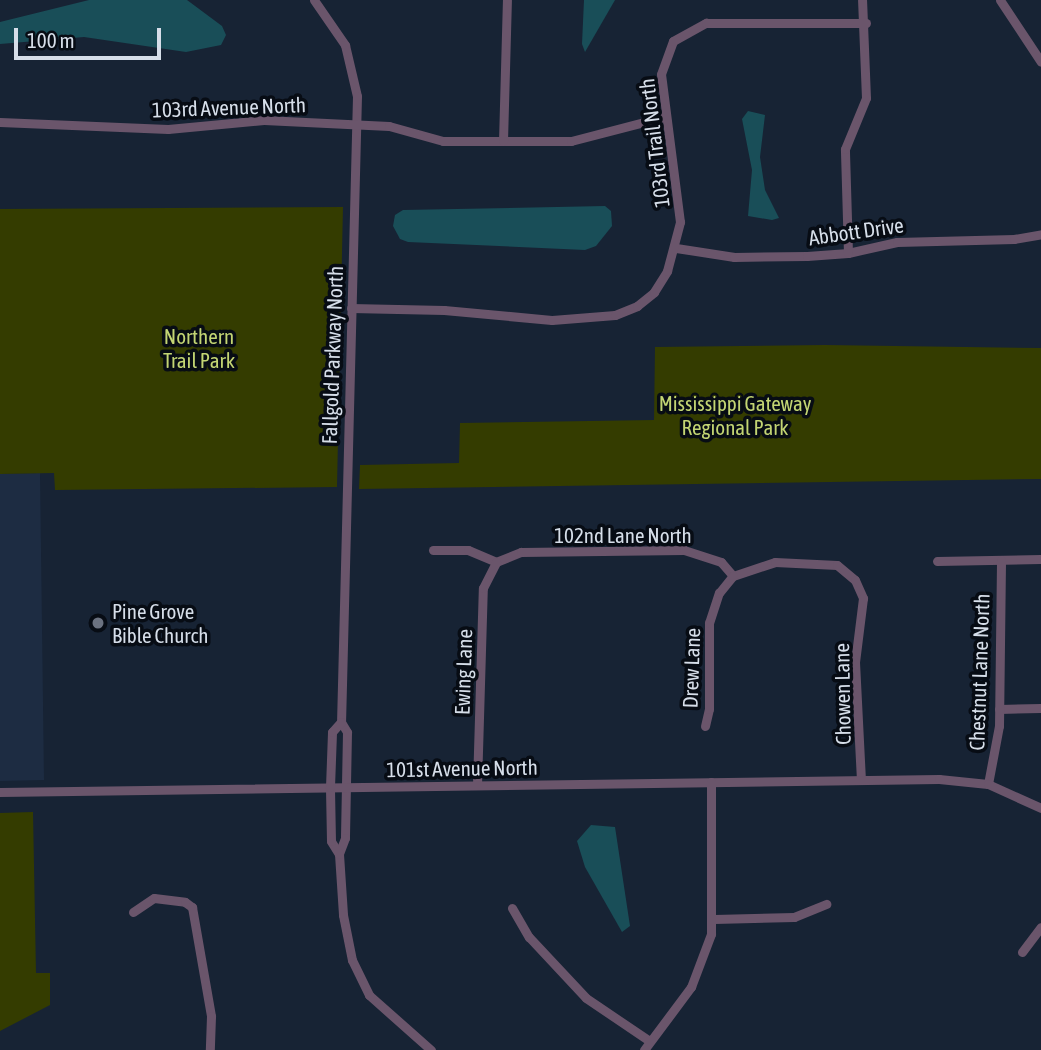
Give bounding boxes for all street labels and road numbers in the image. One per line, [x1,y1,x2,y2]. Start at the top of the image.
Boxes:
street label: 103rd Trail North [634,77,674,209]
street label: 103rd Avenue North [152,92,306,122]
street label: Abbott Drive [807,212,905,250]
street label: Fallgold Parkway North [316,265,348,445]
street label: 102nd Lane North [554,522,692,548]
street label: Chestnut Lane North [964,593,994,751]
street label: Drew Lane [677,627,705,709]
street label: Ewing Lane [449,629,477,715]
street label: Chowen Lane [829,643,855,745]
street label: 101st Avenue North [386,754,538,782]

